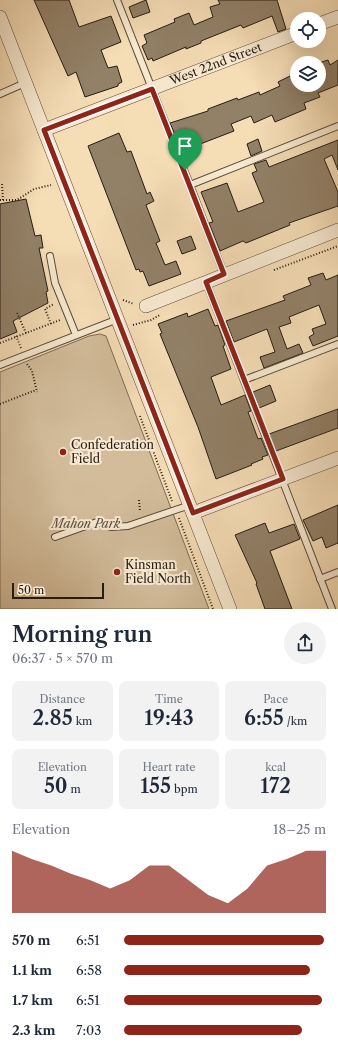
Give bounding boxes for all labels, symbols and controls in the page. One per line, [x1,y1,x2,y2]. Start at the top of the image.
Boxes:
map controls [290,12,326,92]
button: locate [290,12,326,48]
street label: West 22nd Street [167,39,264,88]
button: layers [290,56,326,92]
pin [168,129,202,170]
icon: arrive [174,135,196,157]
place label: Confederation Field [71,437,155,466]
marker: Confederation Field [58,447,68,457]
park label: Mahon Park [50,516,121,531]
place label: Kinsman Field North [125,557,191,586]
marker: Kinsman Field North [112,567,122,577]
scale bar [12,581,104,600]
text: 50 m [18,583,44,597]
text: Morning run [12,621,152,648]
button: share [284,622,326,664]
text: 06:37 · 5 × 570 m [12,650,113,666]
text: Distance [40,692,85,706]
text: Time [155,692,183,706]
text: Pace [263,692,288,706]
text: 2.85 [32,706,73,730]
text: 19:43 [144,706,194,730]
text: 6:55 [244,706,284,730]
text: km [73,714,92,728]
text: /km [284,714,307,728]
text: Elevation [38,760,87,774]
text: Heart rate [142,760,196,774]
text: kcal [265,760,286,774]
text: 50 [44,774,68,798]
text: 155 [140,774,171,798]
text: 172 [260,774,291,798]
text: m [68,782,81,796]
text: bpm [171,782,198,796]
text: Elevation [12,821,70,837]
text: 18–25 m [273,821,326,837]
text: 570 m [12,932,50,948]
text: 6:51 [76,932,100,948]
text: 1.1 km [12,962,52,978]
text: 6:58 [76,962,102,978]
text: 1.7 km [12,992,53,1008]
text: 6:51 [76,992,100,1008]
text: 2.3 km [12,1022,55,1038]
text: 7:03 [76,1022,101,1038]

